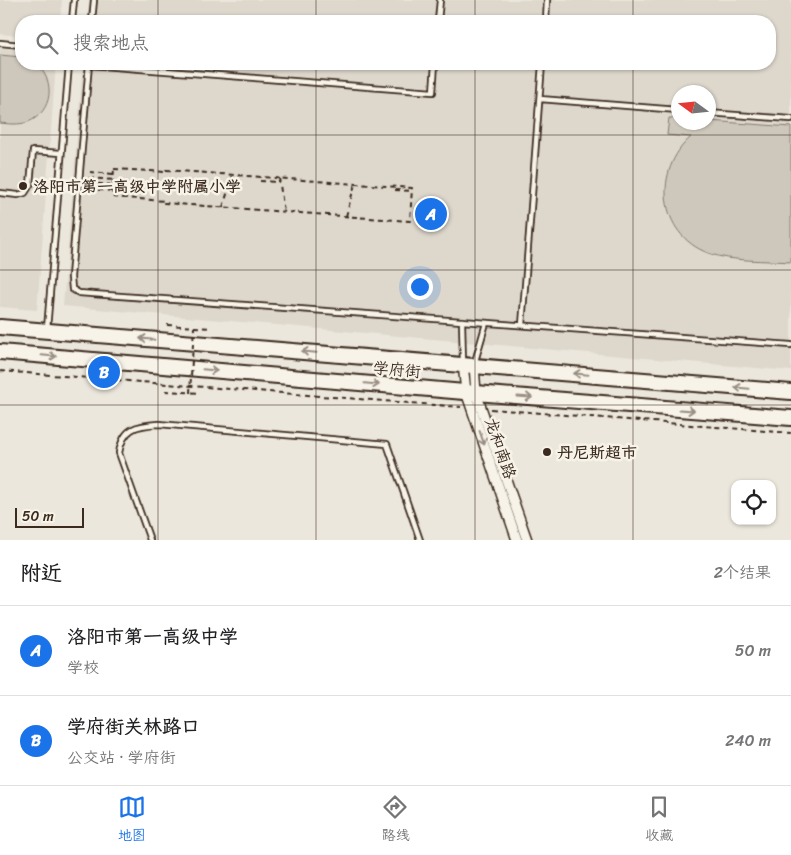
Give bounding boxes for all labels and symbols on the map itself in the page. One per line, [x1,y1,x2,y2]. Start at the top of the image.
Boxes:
north arrow [671,85,716,130]
place label: 洛阳市第一高级中学附属小学 [33,172,241,201]
marker: 洛阳市第一高级中学附属小学 [17,180,29,192]
pin: A [415,195,447,233]
your location [407,274,433,300]
one-way arrow [139,334,155,343]
one-way arrow [301,347,317,356]
one-way arrow [40,351,56,361]
pin: B [88,353,120,391]
street label: 学府街 [372,353,422,386]
one-way arrow [202,365,218,375]
one-way arrow [573,369,589,379]
one-way arrow [364,379,380,389]
one-way arrow [735,383,751,392]
one-way arrow [517,392,533,402]
one-way arrow [679,405,695,414]
street label: 龙和南路 [476,413,525,483]
one-way arrow [478,430,487,445]
place label: 丹尼斯超市 [557,438,637,467]
marker: 丹尼斯超市 [541,446,553,458]
scale bar [15,505,84,528]

